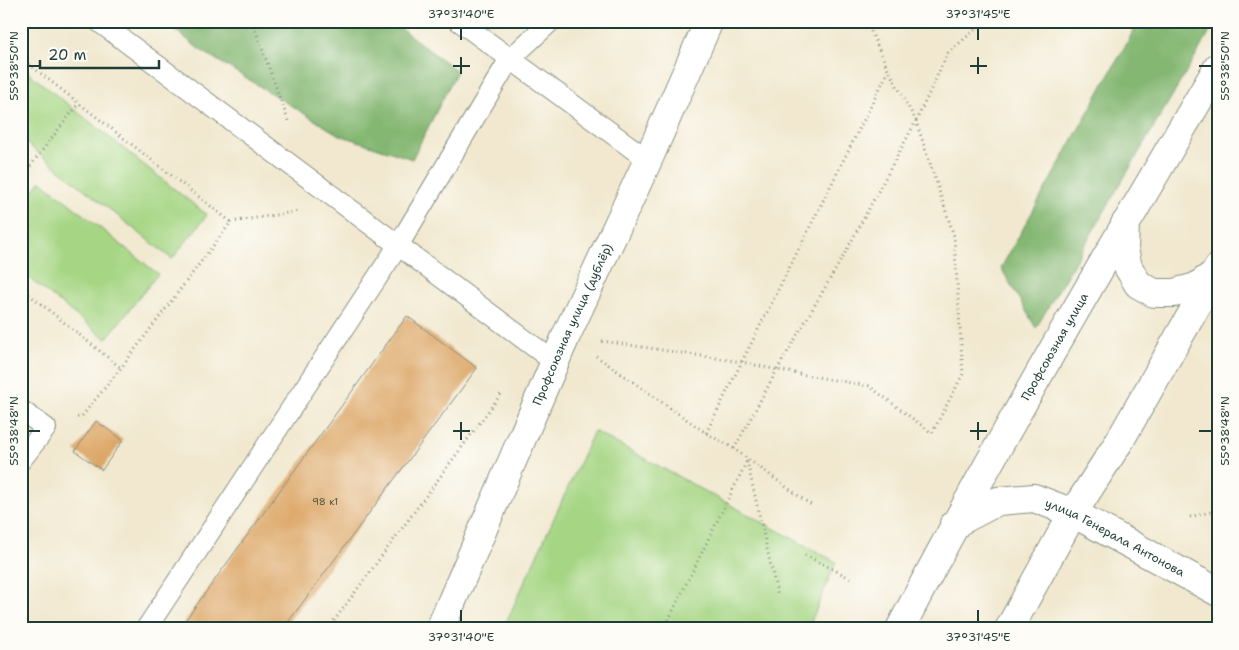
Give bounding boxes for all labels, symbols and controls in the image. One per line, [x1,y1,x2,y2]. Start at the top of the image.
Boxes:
text: 37°31'40"E [428,6,494,22]
text: 37°31'45"E [945,6,1011,22]
text: 55°38'50"N [6,31,22,101]
text: 55°38'50"N [1217,31,1233,101]
scale bar [40,38,159,70]
text: 20 m [48,45,87,65]
street label: Профсоюзная улица (дублёр) [529,241,616,408]
street label: Профсоюзная улица [1018,289,1092,404]
text: 55°38'48"N [6,396,22,466]
text: 55°38'48"N [1217,396,1233,466]
house number: 98 к1 [312,495,338,508]
street label: улица Генерала Антонова [1043,495,1188,581]
text: 37°31'40"E [428,629,494,645]
text: 37°31'45"E [945,629,1011,645]

